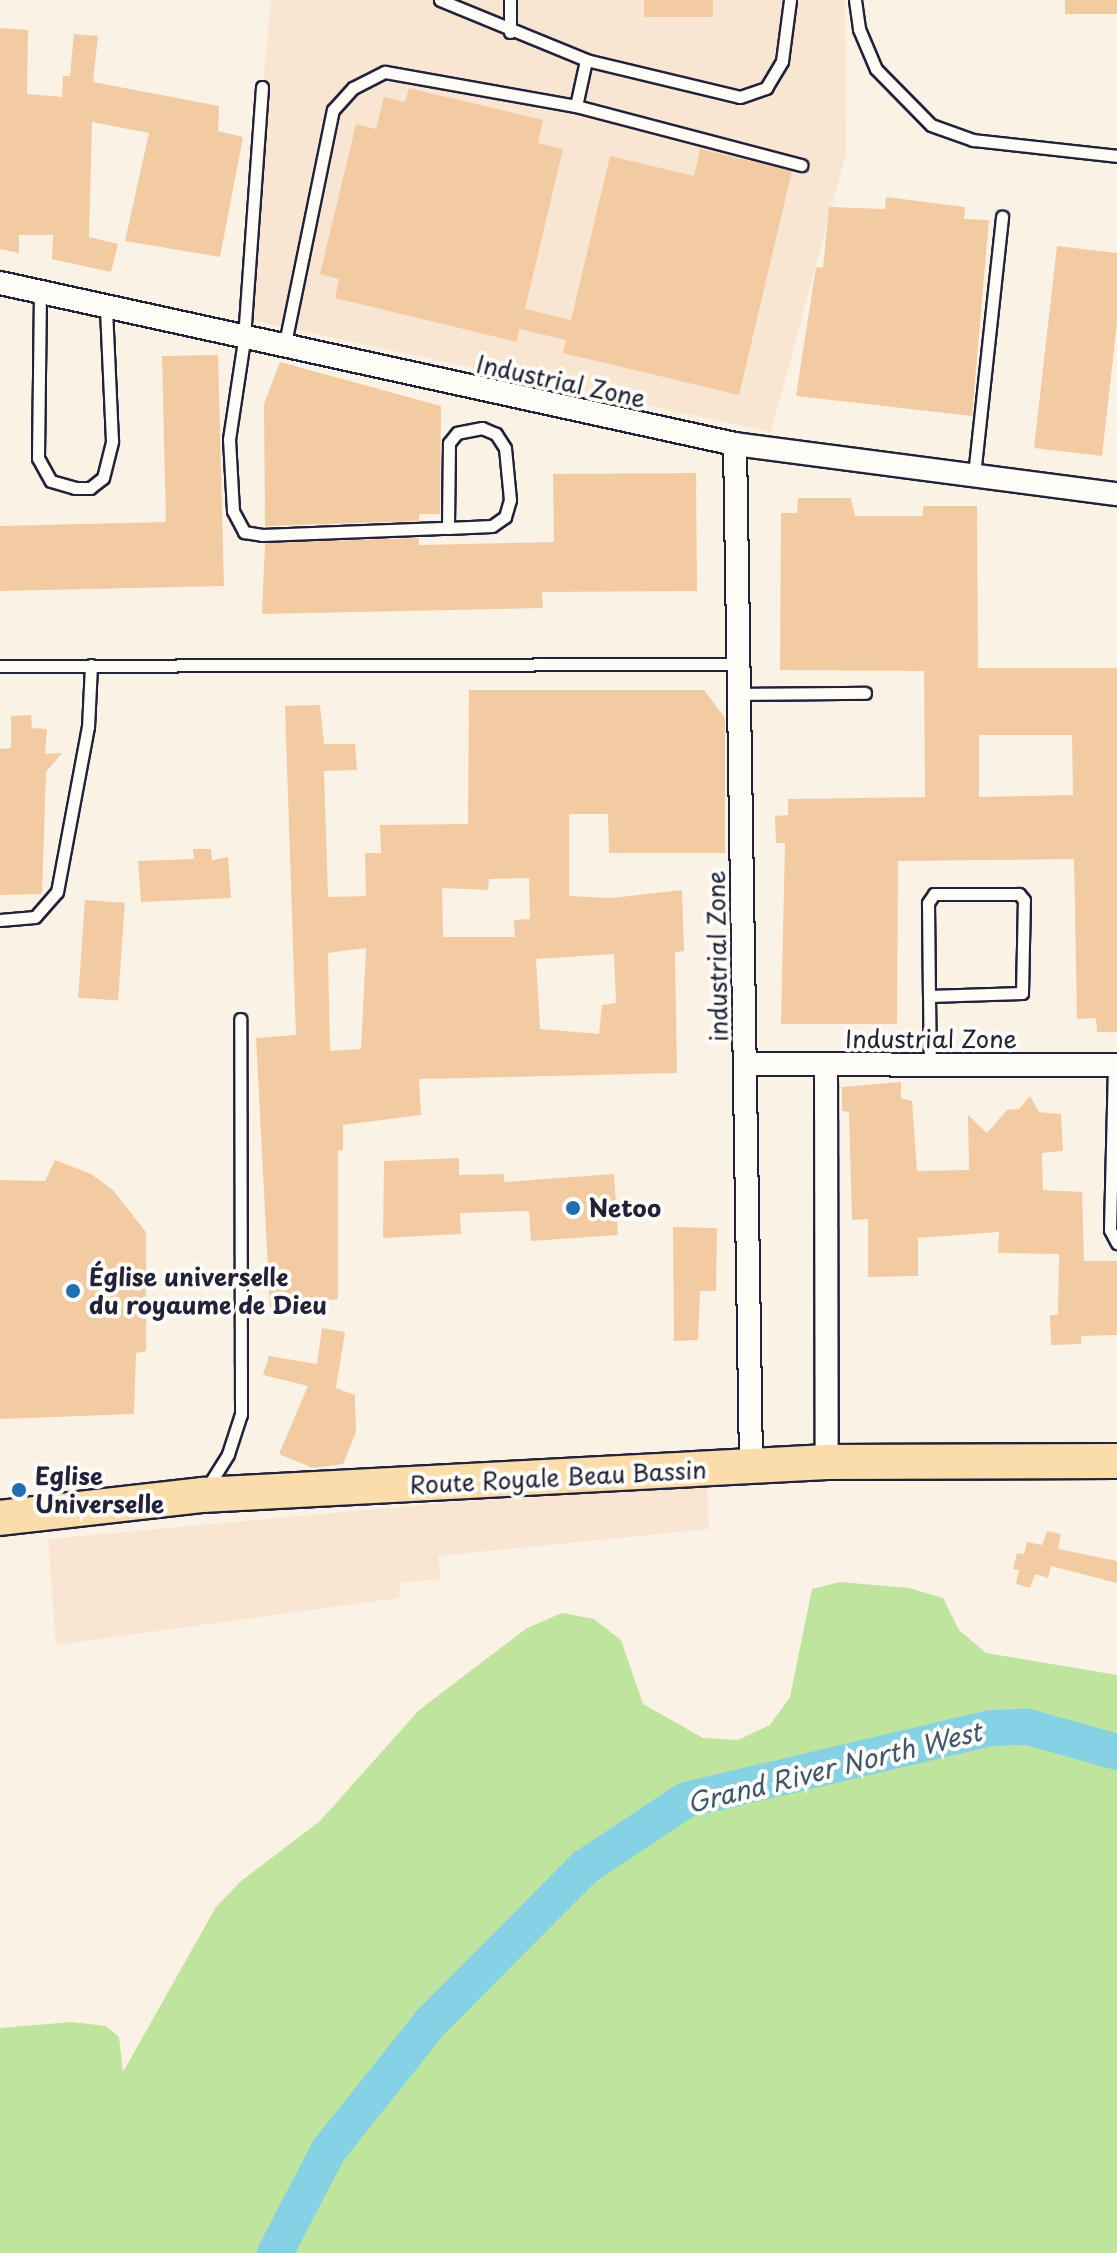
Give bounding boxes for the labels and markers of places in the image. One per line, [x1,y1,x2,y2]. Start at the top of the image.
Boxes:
place label: Netoo [589,1194,661,1222]
marker: Netoo [564,1199,582,1217]
place label: Église universelle du royaume de Dieu [89,1263,330,1319]
marker: Église universelle du royaume de Dieu [64,1282,82,1300]
place label: Eglise Universelle [35,1462,164,1518]
marker: Eglise Universelle [10,1481,28,1499]

